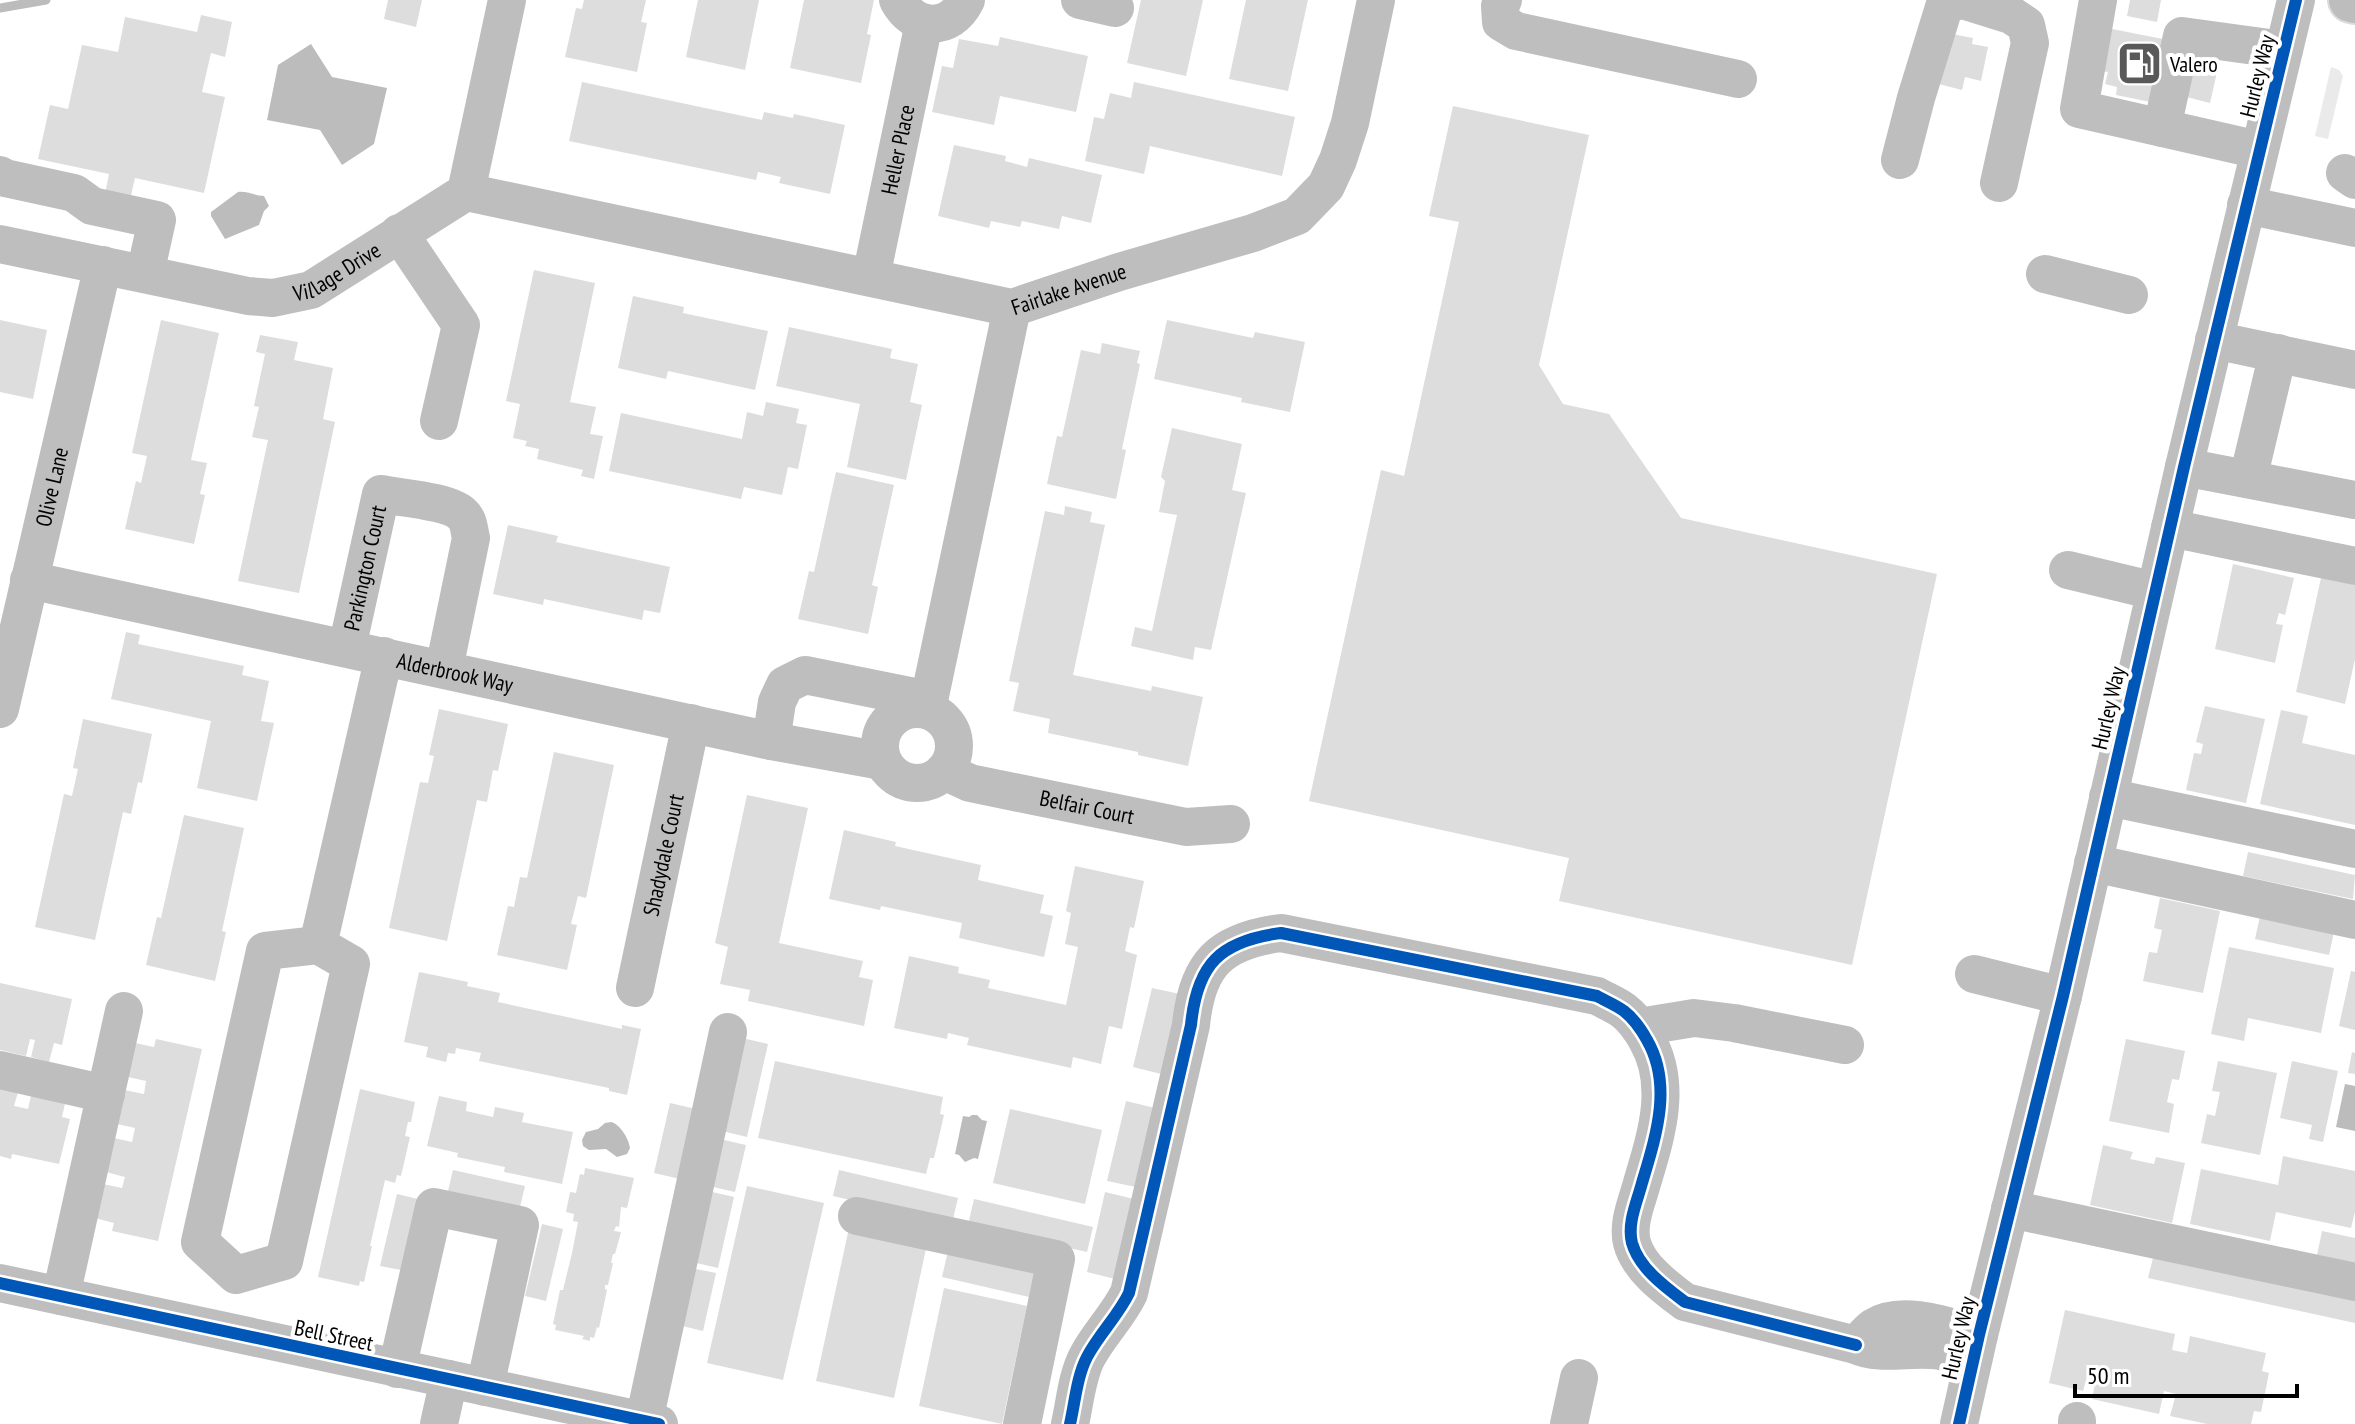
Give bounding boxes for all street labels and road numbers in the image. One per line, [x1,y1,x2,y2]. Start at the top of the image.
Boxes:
street label: Hurley Way [2233,31,2281,120]
street label: Heller Place [875,102,921,197]
street label: Village Drive [290,236,386,308]
street label: Fairlake Avenue [1007,257,1129,321]
street label: Olive Lane [29,444,74,529]
street label: Parkington Court [337,503,392,633]
street label: Alderbrook Way [394,646,517,699]
street label: Hurley Way [2085,663,2131,752]
street label: Belfair Court [1037,784,1137,830]
street label: Shadydale Court [637,791,690,919]
street label: Hurley Way [1935,1293,1981,1382]
street label: Bell Street [292,1313,376,1357]

